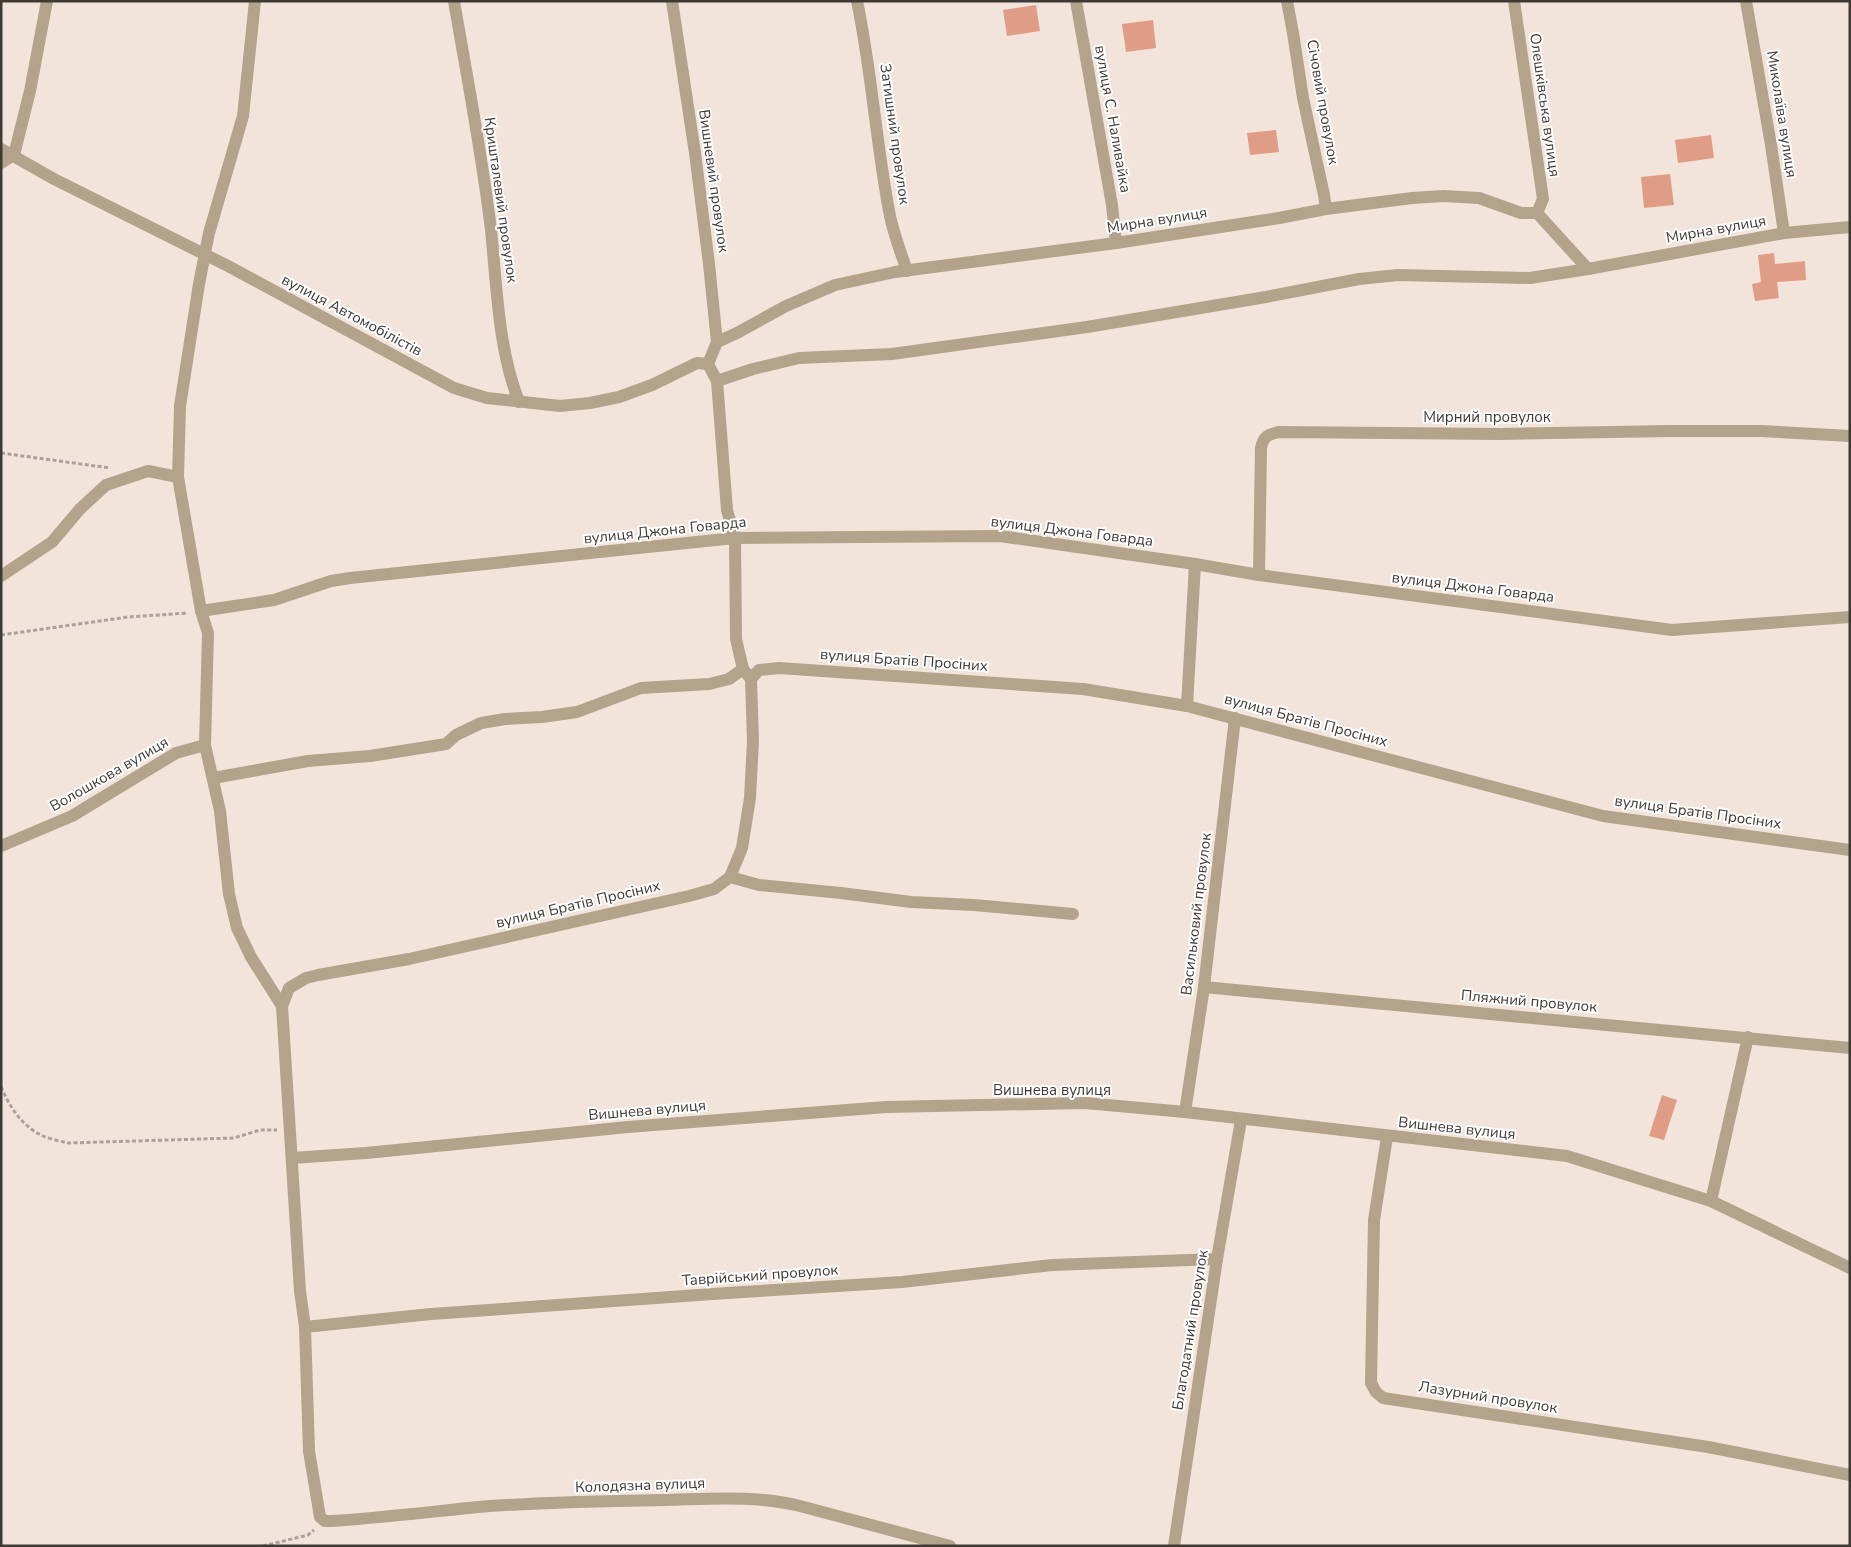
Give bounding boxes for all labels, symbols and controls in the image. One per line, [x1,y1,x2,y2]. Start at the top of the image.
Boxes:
street label: Олешківська вулиця [1525,32,1565,178]
street label: Січовий провулок [1302,38,1344,166]
street label: вулиця С. Наливайка [1090,44,1136,194]
street label: Миколаїва вулиця [1762,49,1802,179]
street label: Затишний провулок [875,62,915,206]
street label: Вишневий провулок [694,108,734,254]
street label: Кришталевий провулок [479,116,523,284]
street label: Мирна вулиця [1105,202,1209,238]
street label: Мирна вулиця [1664,210,1768,248]
street label: вулиця Автомобілістів [278,269,426,361]
street label: Мирний провулок [1423,407,1551,427]
street label: вулиця Джона Говарда [990,511,1154,551]
street label: вулиця Джона Говарда [583,512,747,548]
street label: вулиця Джона Говарда [1391,567,1555,607]
street label: вулиця Братів Просіних [819,644,989,676]
street label: вулиця Братів Просіних [1222,689,1390,751]
street label: Волошкова вулиця [46,732,172,816]
street label: вулиця Братів Просіних [1613,790,1783,834]
street label: Васильковий провулок [1176,832,1216,996]
street label: вулиця Братів Просіних [494,875,662,933]
street label: Пляжний провулок [1460,985,1598,1017]
street label: Вишнева вулиця [993,1080,1111,1100]
street label: Вишнева вулиця [587,1095,707,1125]
street label: Вишнева вулиця [1397,1112,1517,1144]
street label: Благодатний провулок [1167,1248,1213,1412]
street label: Таврійський провулок [681,1260,839,1290]
street label: Лазурний провулок [1417,1376,1559,1418]
street label: Колодязна вулиця [575,1473,705,1497]

